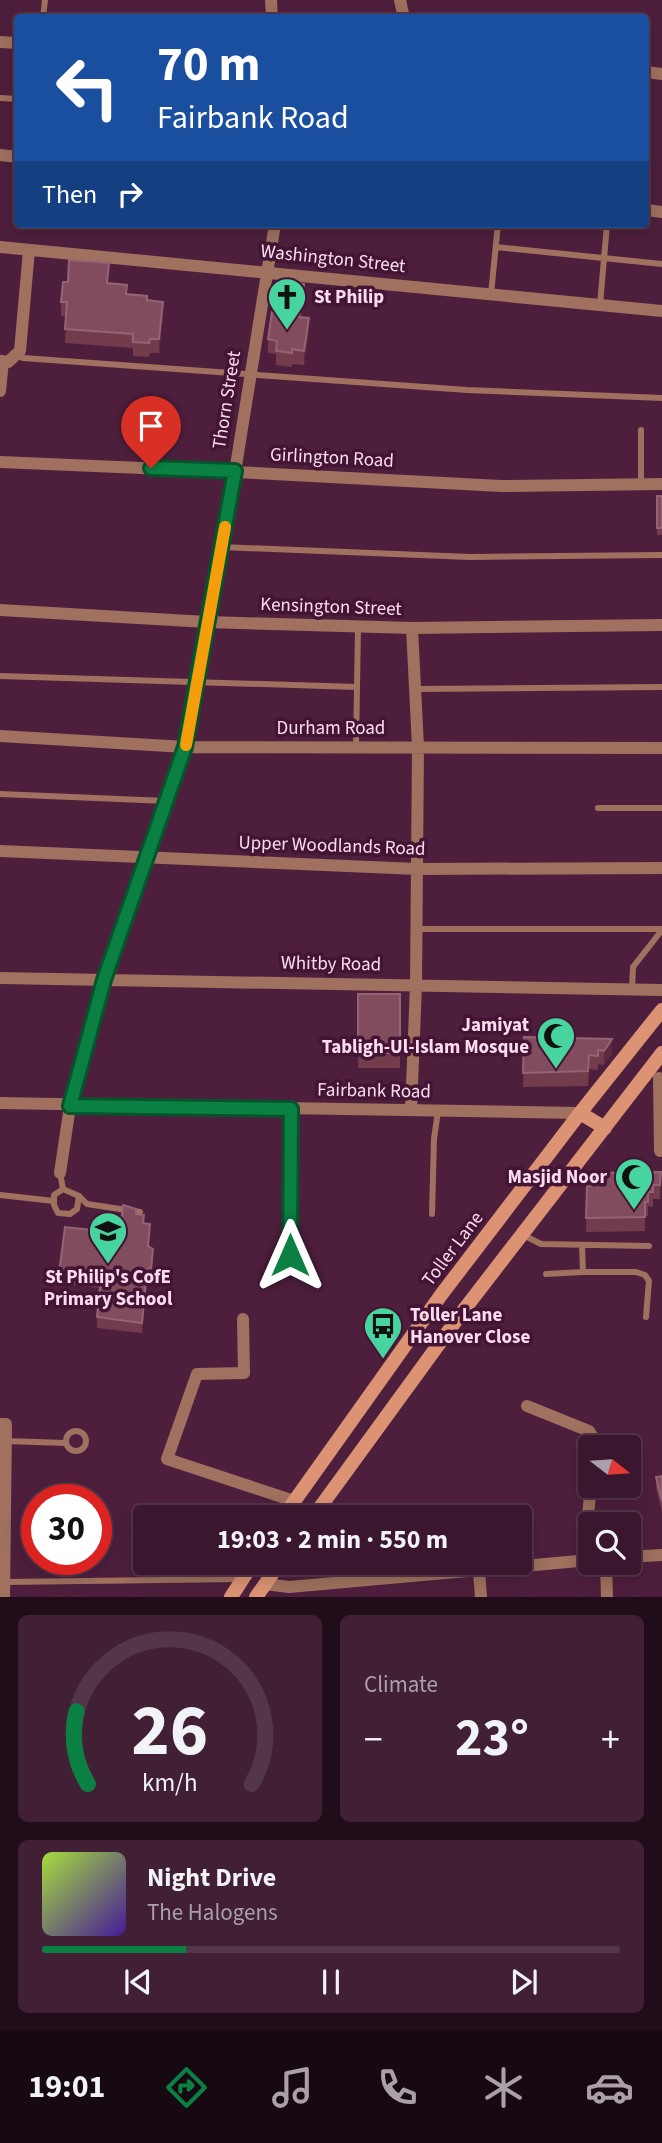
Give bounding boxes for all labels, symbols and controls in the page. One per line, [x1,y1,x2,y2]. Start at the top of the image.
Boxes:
text: 70 m [157,30,261,100]
icon: left [42,42,133,133]
text: Fairbank Road [157,95,349,141]
icon: right [111,175,149,213]
text: Then [42,176,97,213]
street label: Washington Street [259,238,407,280]
church icon: St Philip [266,276,308,331]
place label: St Philip [314,284,384,311]
street label: Thorn Street [206,348,248,451]
pin [121,396,181,468]
icon: arrive [132,407,170,445]
street label: Girlington Road [269,441,395,475]
street label: Kensington Street [260,591,403,623]
street label: Durham Road [277,715,385,742]
street label: Upper Woodlands Road [238,829,426,863]
street label: Whitby Road [281,950,381,978]
place label: Jamiyat Tabligh-Ul-Islam Mosque [322,1012,529,1061]
mosque icon: Jamiyat Tabligh-Ul-Islam Mosque [535,1015,577,1070]
street label: Fairbank Road [317,1077,431,1105]
mosque icon: Masjid Noor [613,1156,655,1211]
place label: Masjid Noor [508,1164,607,1191]
street label: Toller Lane [416,1206,490,1292]
school or university icon: St Philip's CofE Primary School [87,1210,129,1265]
position arrow [253,1218,327,1292]
place label: St Philip's CofE Primary School [44,1264,173,1313]
place label: Toller Lane Hanover Close [410,1302,530,1351]
bus stop icon: Toller Lane Hanover Close [362,1305,404,1360]
north arrow [578,1435,640,1498]
map controls [578,1435,641,1575]
speed limit sign: 30 [21,1484,112,1575]
button: search [578,1512,641,1575]
text: 19:03 · 2 min · 550 m [217,1521,448,1558]
text: Climate [364,1668,438,1701]
text: 26 [132,1680,208,1784]
text: 23° [455,1702,529,1776]
text: − [364,1713,383,1767]
text: + [601,1713,620,1767]
text: km/h [142,1765,198,1801]
text: Night Drive [147,1859,276,1896]
text: The Halogens [147,1896,278,1929]
icon: previous [119,1963,157,2001]
icon: pause [312,1963,350,2001]
icon: next [505,1963,543,2001]
icon: directions [162,2063,211,2112]
icon: music [268,2063,317,2112]
icon: phone [373,2063,422,2112]
icon: climate [479,2063,528,2112]
icon: car [585,2063,634,2112]
text: 19:01 [28,2064,106,2110]

